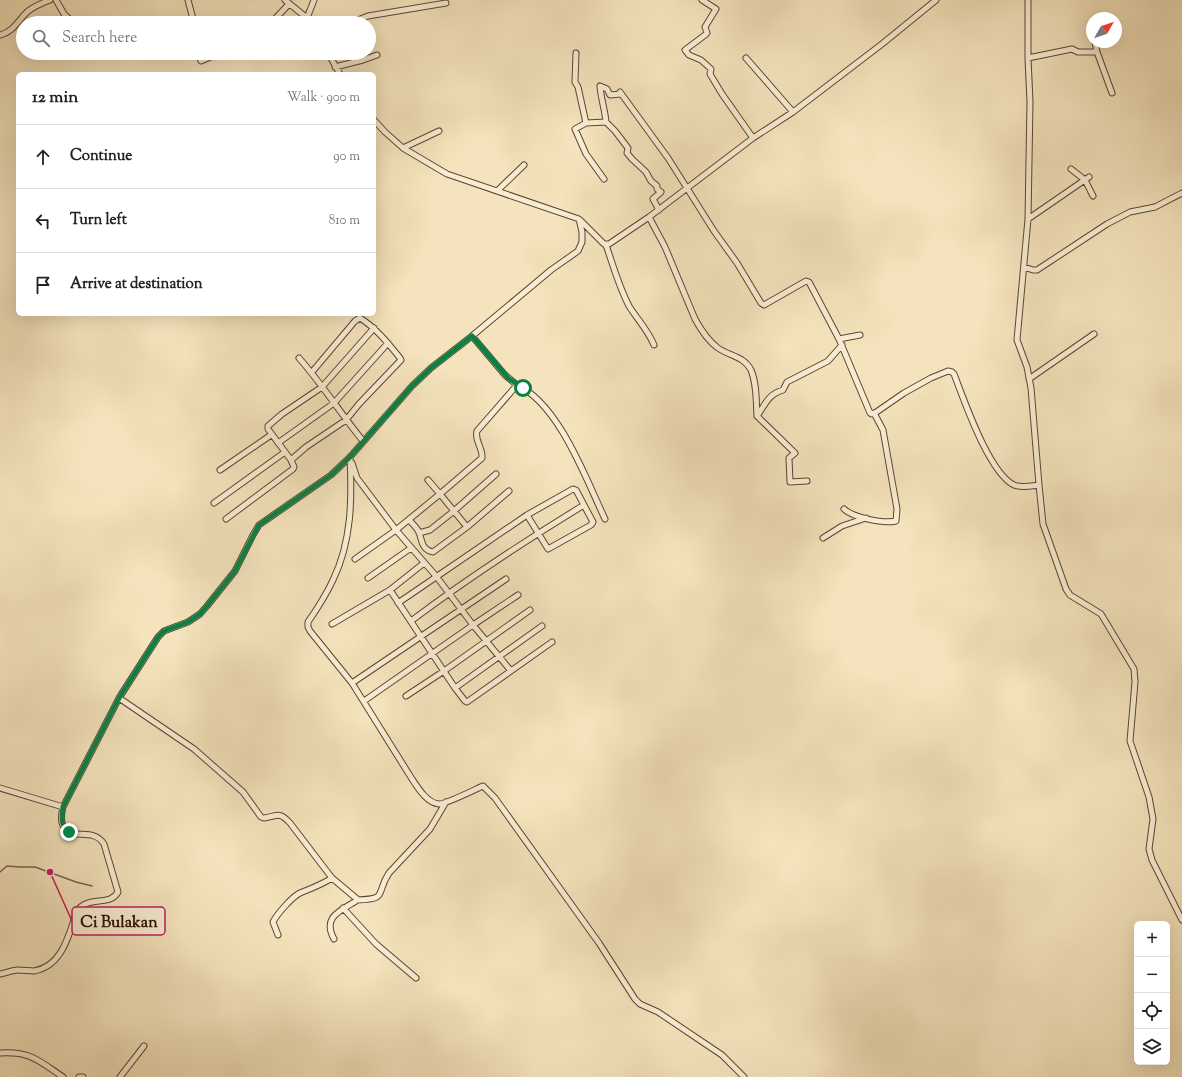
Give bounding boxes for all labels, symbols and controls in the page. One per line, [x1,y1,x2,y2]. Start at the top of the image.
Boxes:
north arrow [1086,12,1122,48]
search box [16,16,376,60]
icon: search [30,27,52,49]
text: Search here [62,28,137,49]
text: 12 min [32,86,78,110]
text: Walk · 900 m [287,89,360,107]
icon: ahead [32,146,54,168]
text: Continue [70,146,132,167]
text: 90 m [333,148,360,166]
icon: left [32,210,54,232]
text: Turn left [70,210,127,231]
text: 810 m [329,212,360,230]
icon: arrive [32,274,54,296]
text: Arrive at destination [70,274,203,295]
route start [514,379,532,397]
route end [60,823,78,841]
callout: Ci Bulakan [72,907,165,935]
text: Ci Bulakan [80,912,158,935]
map controls [1134,921,1170,1065]
button: + [1134,921,1170,957]
button: − [1134,957,1170,993]
button: locate [1134,993,1170,1029]
button: layers [1134,1029,1170,1065]

